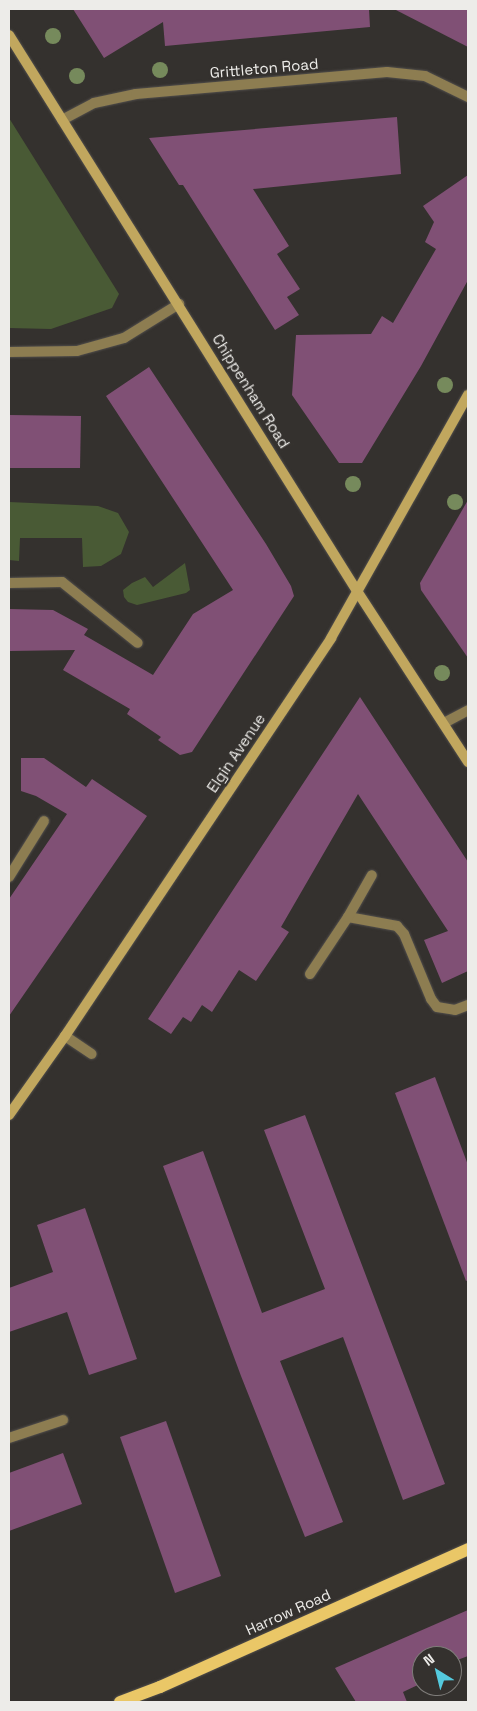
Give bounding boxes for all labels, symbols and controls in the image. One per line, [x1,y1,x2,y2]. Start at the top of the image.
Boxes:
street label: Grittleton Road [209,54,319,82]
street label: Chippenham Road [209,331,293,451]
street label: Elgin Avenue [203,710,269,796]
street label: Harrow Road [243,1585,333,1639]
north arrow [412,1646,462,1696]
text: N [420,1650,438,1670]

